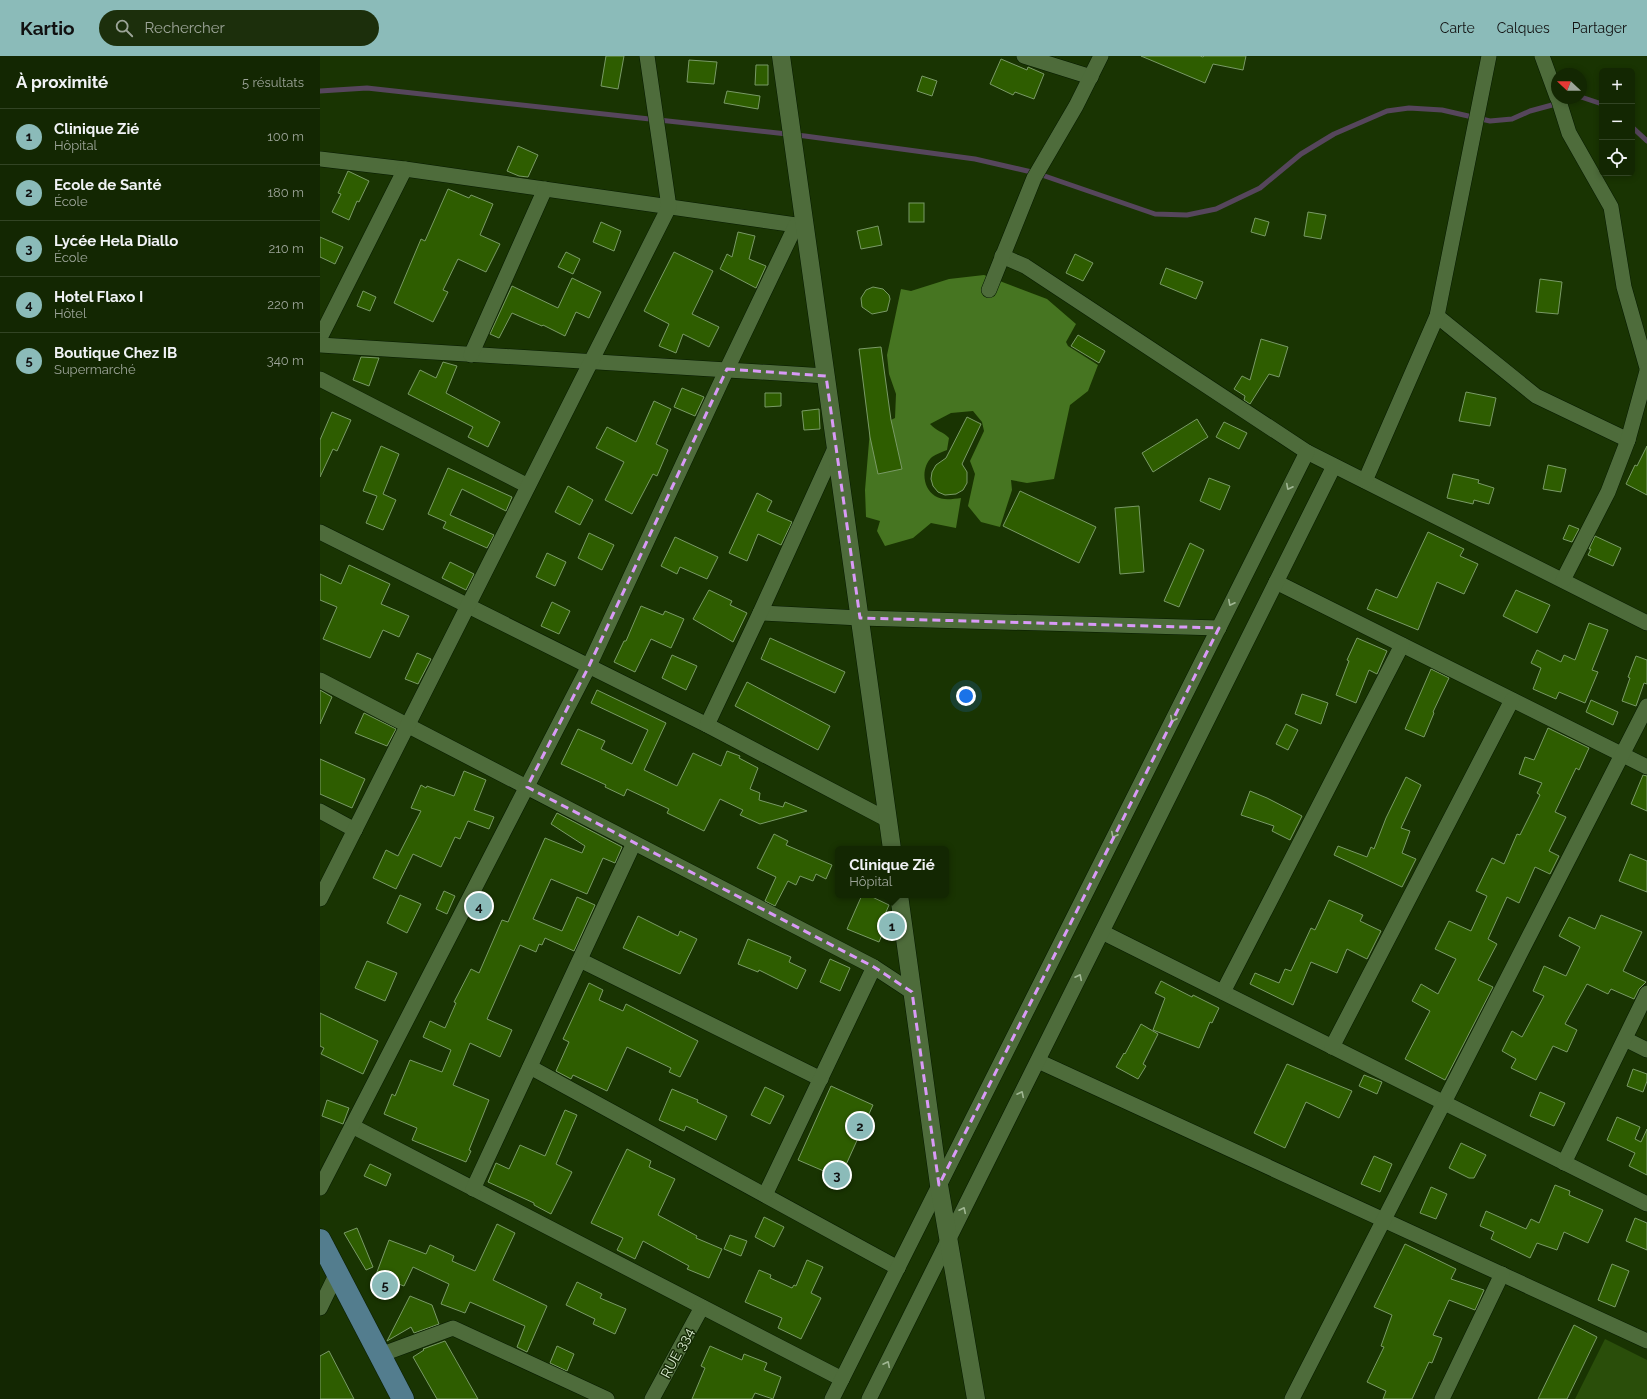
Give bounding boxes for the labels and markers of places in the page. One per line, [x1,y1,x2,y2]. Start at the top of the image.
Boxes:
pin: 4 [466,891,492,921]
pin: 1 [879,911,905,941]
pin: 2 [847,1111,873,1141]
pin: 3 [824,1160,850,1190]
pin: 5 [372,1270,398,1300]

